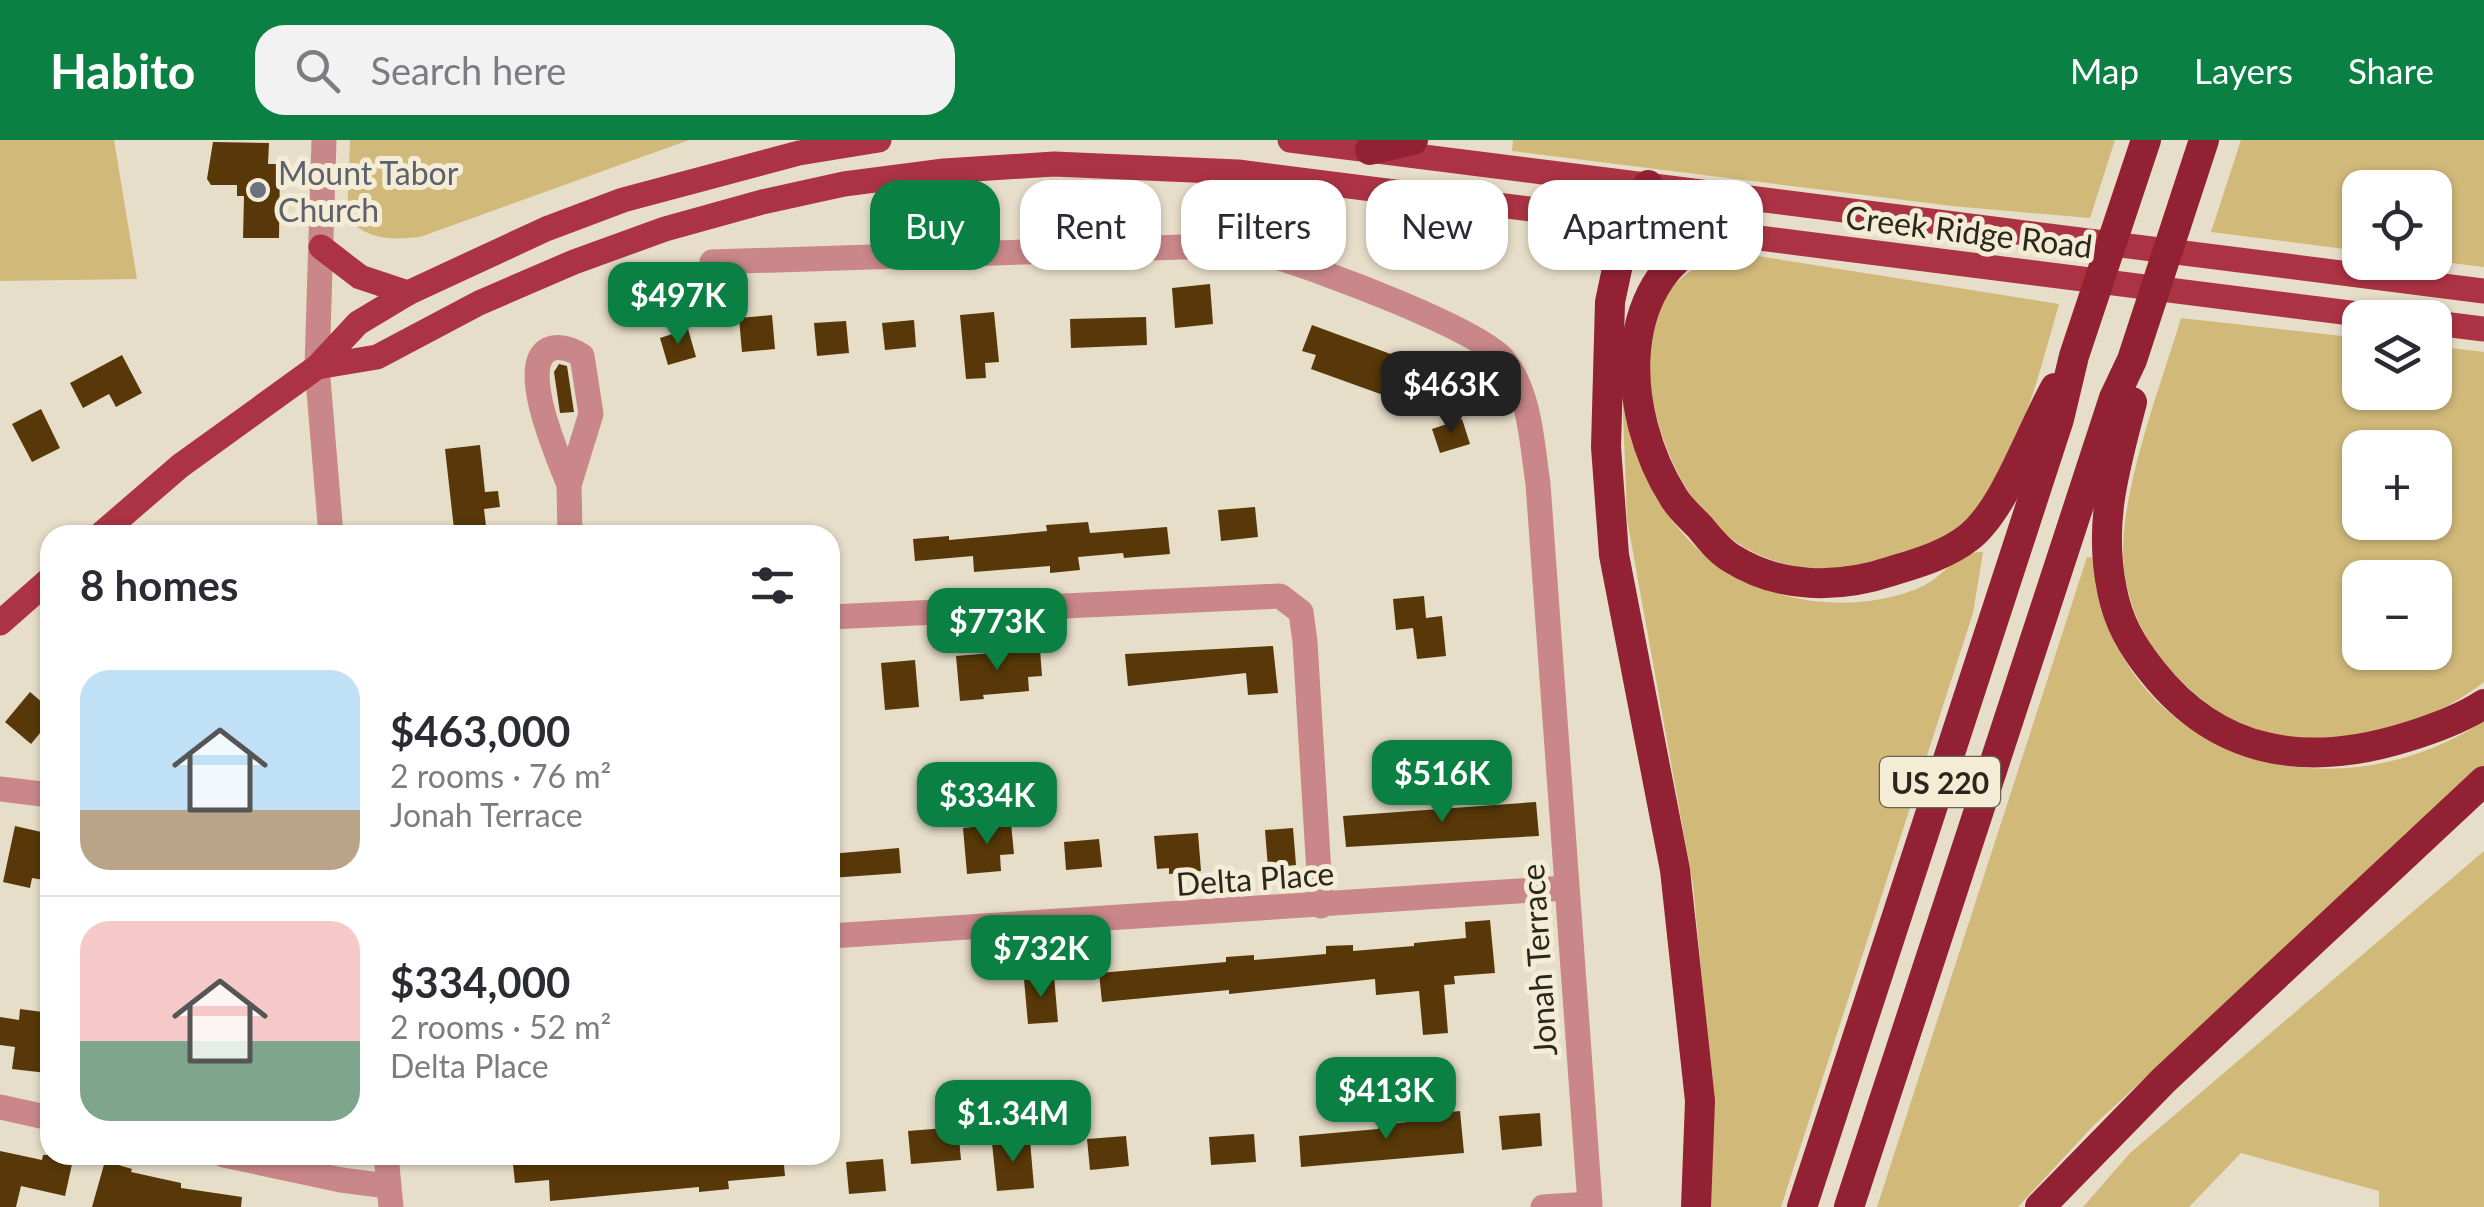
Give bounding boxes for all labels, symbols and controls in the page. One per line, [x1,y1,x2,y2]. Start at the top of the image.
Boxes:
search box [255,25,955,115]
text: Habito [50,42,195,99]
icon: search [290,43,345,98]
text: Search here [370,47,566,93]
text: Map [2070,49,2139,91]
text: Layers [2194,49,2293,91]
text: Share [2348,49,2434,91]
place label: Mount Tabor Church [278,153,459,229]
map controls [2342,170,2452,670]
button: locate [2342,170,2452,280]
marker: Mount Tabor Church [247,179,269,201]
chip: Buy [870,180,1000,270]
chip: Rent [1020,180,1161,270]
chip: Filters [1181,180,1346,270]
chip: New [1366,180,1508,270]
chip: Apartment [1528,180,1763,270]
street label: Creek Ridge Road [1843,197,2095,265]
pin: $497K [608,262,748,347]
text: $497K [630,275,726,314]
button: layers [2342,300,2452,410]
pin: $463K [1381,351,1521,436]
text: $463K [1403,364,1499,403]
button: + [2342,430,2452,540]
icon: filters [745,558,800,613]
text: 8 homes [80,560,238,610]
button: − [2342,560,2452,670]
pin: $773K [927,588,1067,673]
text: $773K [949,601,1045,640]
text: $463,000 [390,706,570,756]
icon: home [160,710,280,830]
pin: $516K [1372,740,1512,825]
text: $516K [1394,753,1490,792]
text: 2 rooms · 76 m² [390,756,611,795]
road number: US 220 [1880,757,2000,807]
pin: $334K [917,762,1057,847]
text: $334K [939,775,1035,814]
text: Jonah Terrace [390,795,583,834]
street label: Delta Place [1175,853,1335,903]
street label: Jonah Terrace [1512,863,1564,1057]
pin: $732K [971,915,1111,1000]
text: $732K [993,928,1089,967]
text: $334,000 [390,957,570,1007]
icon: home [160,961,280,1081]
text: 2 rooms · 52 m² [390,1007,611,1046]
text: Delta Place [390,1046,549,1085]
pin: $413K [1316,1057,1456,1142]
text: $413K [1338,1070,1434,1109]
pin: $1.34M [932,1080,1094,1165]
text: $1.34M [957,1093,1069,1132]

